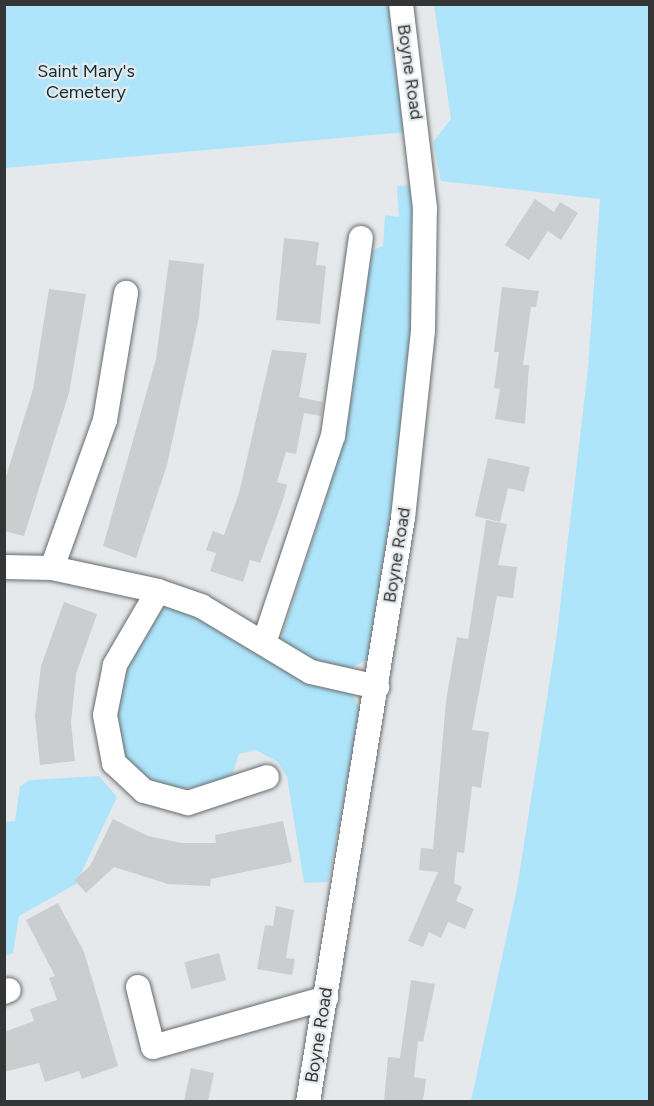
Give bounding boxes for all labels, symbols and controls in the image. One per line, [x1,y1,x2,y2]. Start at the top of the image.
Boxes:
street label: Boyne Road [393,23,427,121]
park label: Saint Mary's Cemetery [37,61,135,104]
street label: Boyne Road [379,506,415,604]
street label: Boyne Road [301,986,337,1084]

